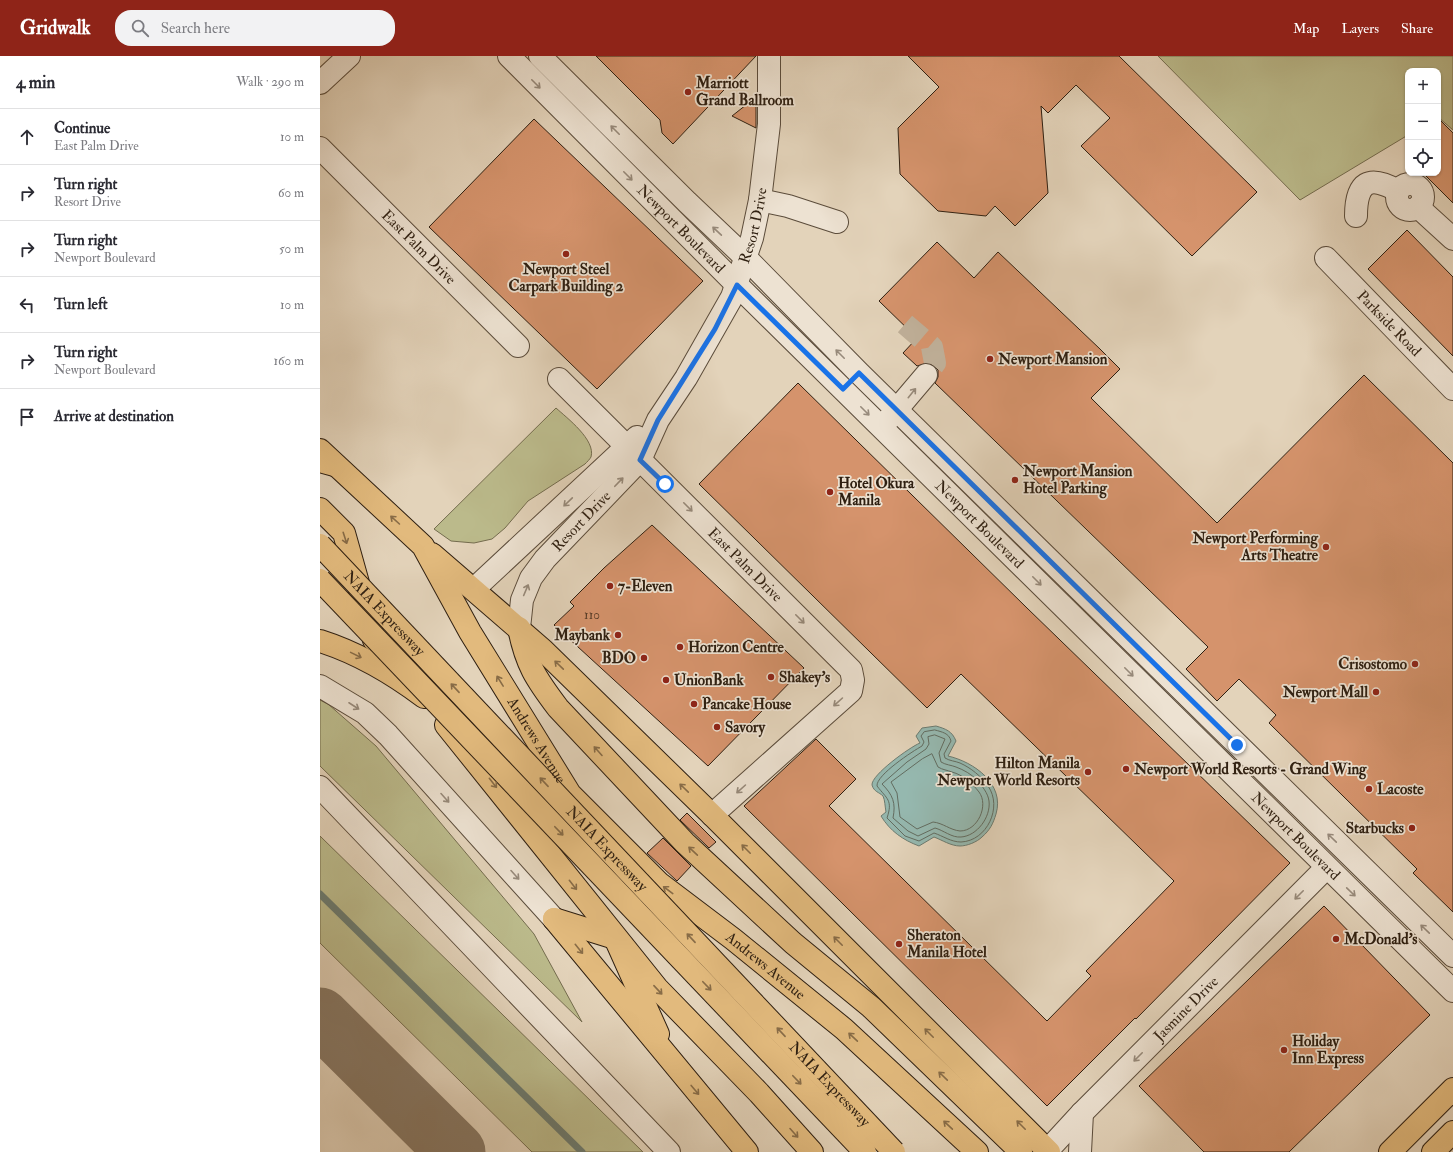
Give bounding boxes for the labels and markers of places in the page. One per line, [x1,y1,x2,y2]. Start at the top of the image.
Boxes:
place label: Marriott Grand Ballroom [695,74,794,110]
marker: Marriott Grand Ballroom [683,87,693,97]
marker: Newport Steel Carpark Building 2 [561,249,571,259]
place label: Newport Steel Carpark Building 2 [509,260,624,297]
place label: Newport Mansion [997,350,1108,370]
marker: Newport Mansion [985,354,995,364]
place label: Newport Mansion Hotel Parking [1022,462,1133,499]
place label: Hotel Okura Manila [837,474,915,510]
marker: Newport Mansion Hotel Parking [1010,475,1020,485]
marker: Hotel Okura Manila [825,487,835,497]
place label: Newport Performing Arts Theatre [1191,529,1319,565]
marker: Newport Performing Arts Theatre [1321,542,1331,552]
place label: 7-Eleven [618,577,673,596]
marker: 7-Eleven [605,581,615,591]
place label: Maybank [554,626,611,646]
marker: Maybank [613,630,623,640]
place label: Horizon Centre [688,638,785,657]
marker: Horizon Centre [675,642,685,652]
place label: BDO [602,649,636,668]
marker: BDO [639,653,649,663]
place label: Crisostomo [1338,655,1408,674]
marker: Crisostomo [1410,659,1420,669]
place label: Shakey's [779,668,830,688]
place label: UnionBank [674,671,745,690]
marker: Shakey's [766,672,776,682]
marker: UnionBank [661,675,671,685]
place label: Newport Mall [1282,683,1368,703]
marker: Newport Mall [1371,687,1381,697]
place label: Pancake House [702,695,792,714]
marker: Pancake House [689,699,699,709]
place label: Savory [725,718,766,738]
marker: Savory [712,722,722,732]
place label: Hilton Manila Newport World Resorts [936,754,1081,791]
place label: Newport World Resorts - Grand Wing [1133,760,1367,780]
marker: Newport World Resorts - Grand Wing [1121,764,1131,774]
marker: Hilton Manila Newport World Resorts [1083,767,1093,777]
place label: Lacoste [1377,780,1424,799]
marker: Lacoste [1364,784,1374,794]
place label: Starbucks [1346,819,1404,838]
marker: Starbucks [1407,823,1417,833]
place label: Sheraton Manila Hotel [906,926,987,962]
place label: McDonald's [1343,930,1417,949]
marker: McDonald's [1331,934,1341,944]
marker: Sheraton Manila Hotel [894,939,904,949]
place label: Holiday Inn Express [1292,1032,1364,1069]
marker: Holiday Inn Express [1279,1045,1289,1055]

